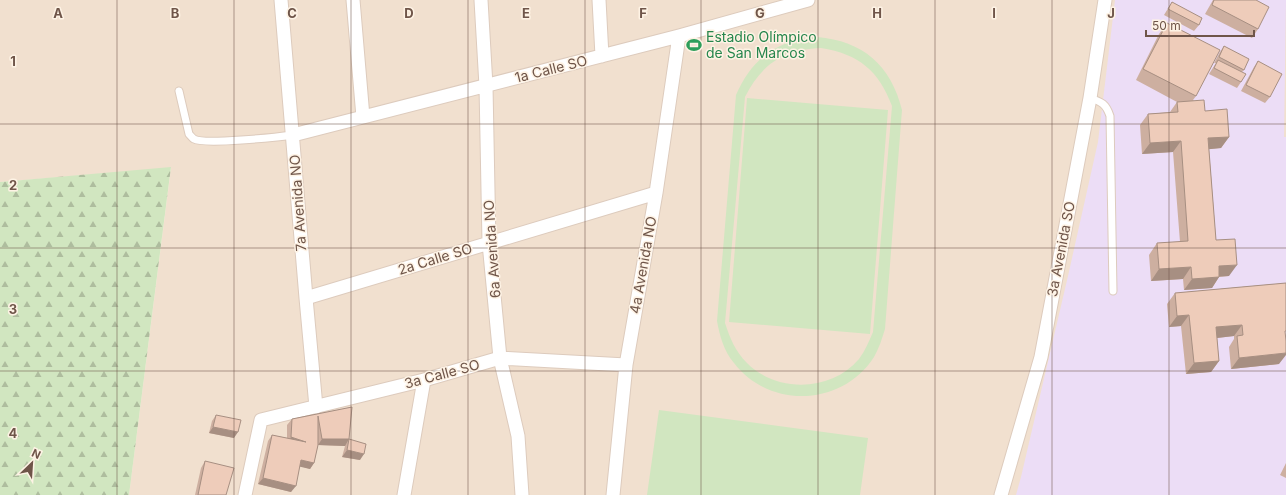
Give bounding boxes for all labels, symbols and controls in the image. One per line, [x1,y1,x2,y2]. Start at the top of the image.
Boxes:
text: A [53,5,63,21]
text: B [171,5,180,21]
text: C [287,5,297,21]
text: D [404,5,414,21]
text: E [522,5,530,21]
text: F [639,5,647,21]
text: G [755,5,765,21]
text: H [872,5,882,21]
text: I [992,5,996,21]
text: J [1107,5,1115,21]
scale bar [1146,12,1254,38]
text: 50 m [1152,18,1181,33]
place label: Estadio Olímpico de San Marcos [706,28,817,61]
sports icon: Estadio Olímpico de San Marcos [685,36,703,54]
street label: 1a Calle SO [513,51,589,86]
text: 1 [10,53,16,69]
street label: 7a Avenida NO [286,154,309,252]
text: 2 [9,177,17,193]
street label: 6a Avenida NO [480,199,503,299]
street label: 3a Avenida SO [1043,200,1078,298]
street label: 4a Avenida NO [626,215,659,315]
street label: 2a Calle SO [396,239,474,278]
text: 3 [9,301,17,317]
street label: 3a Calle SO [402,355,481,392]
text: 4 [9,425,18,441]
north arrow [12,443,52,483]
text: N [29,446,43,462]

